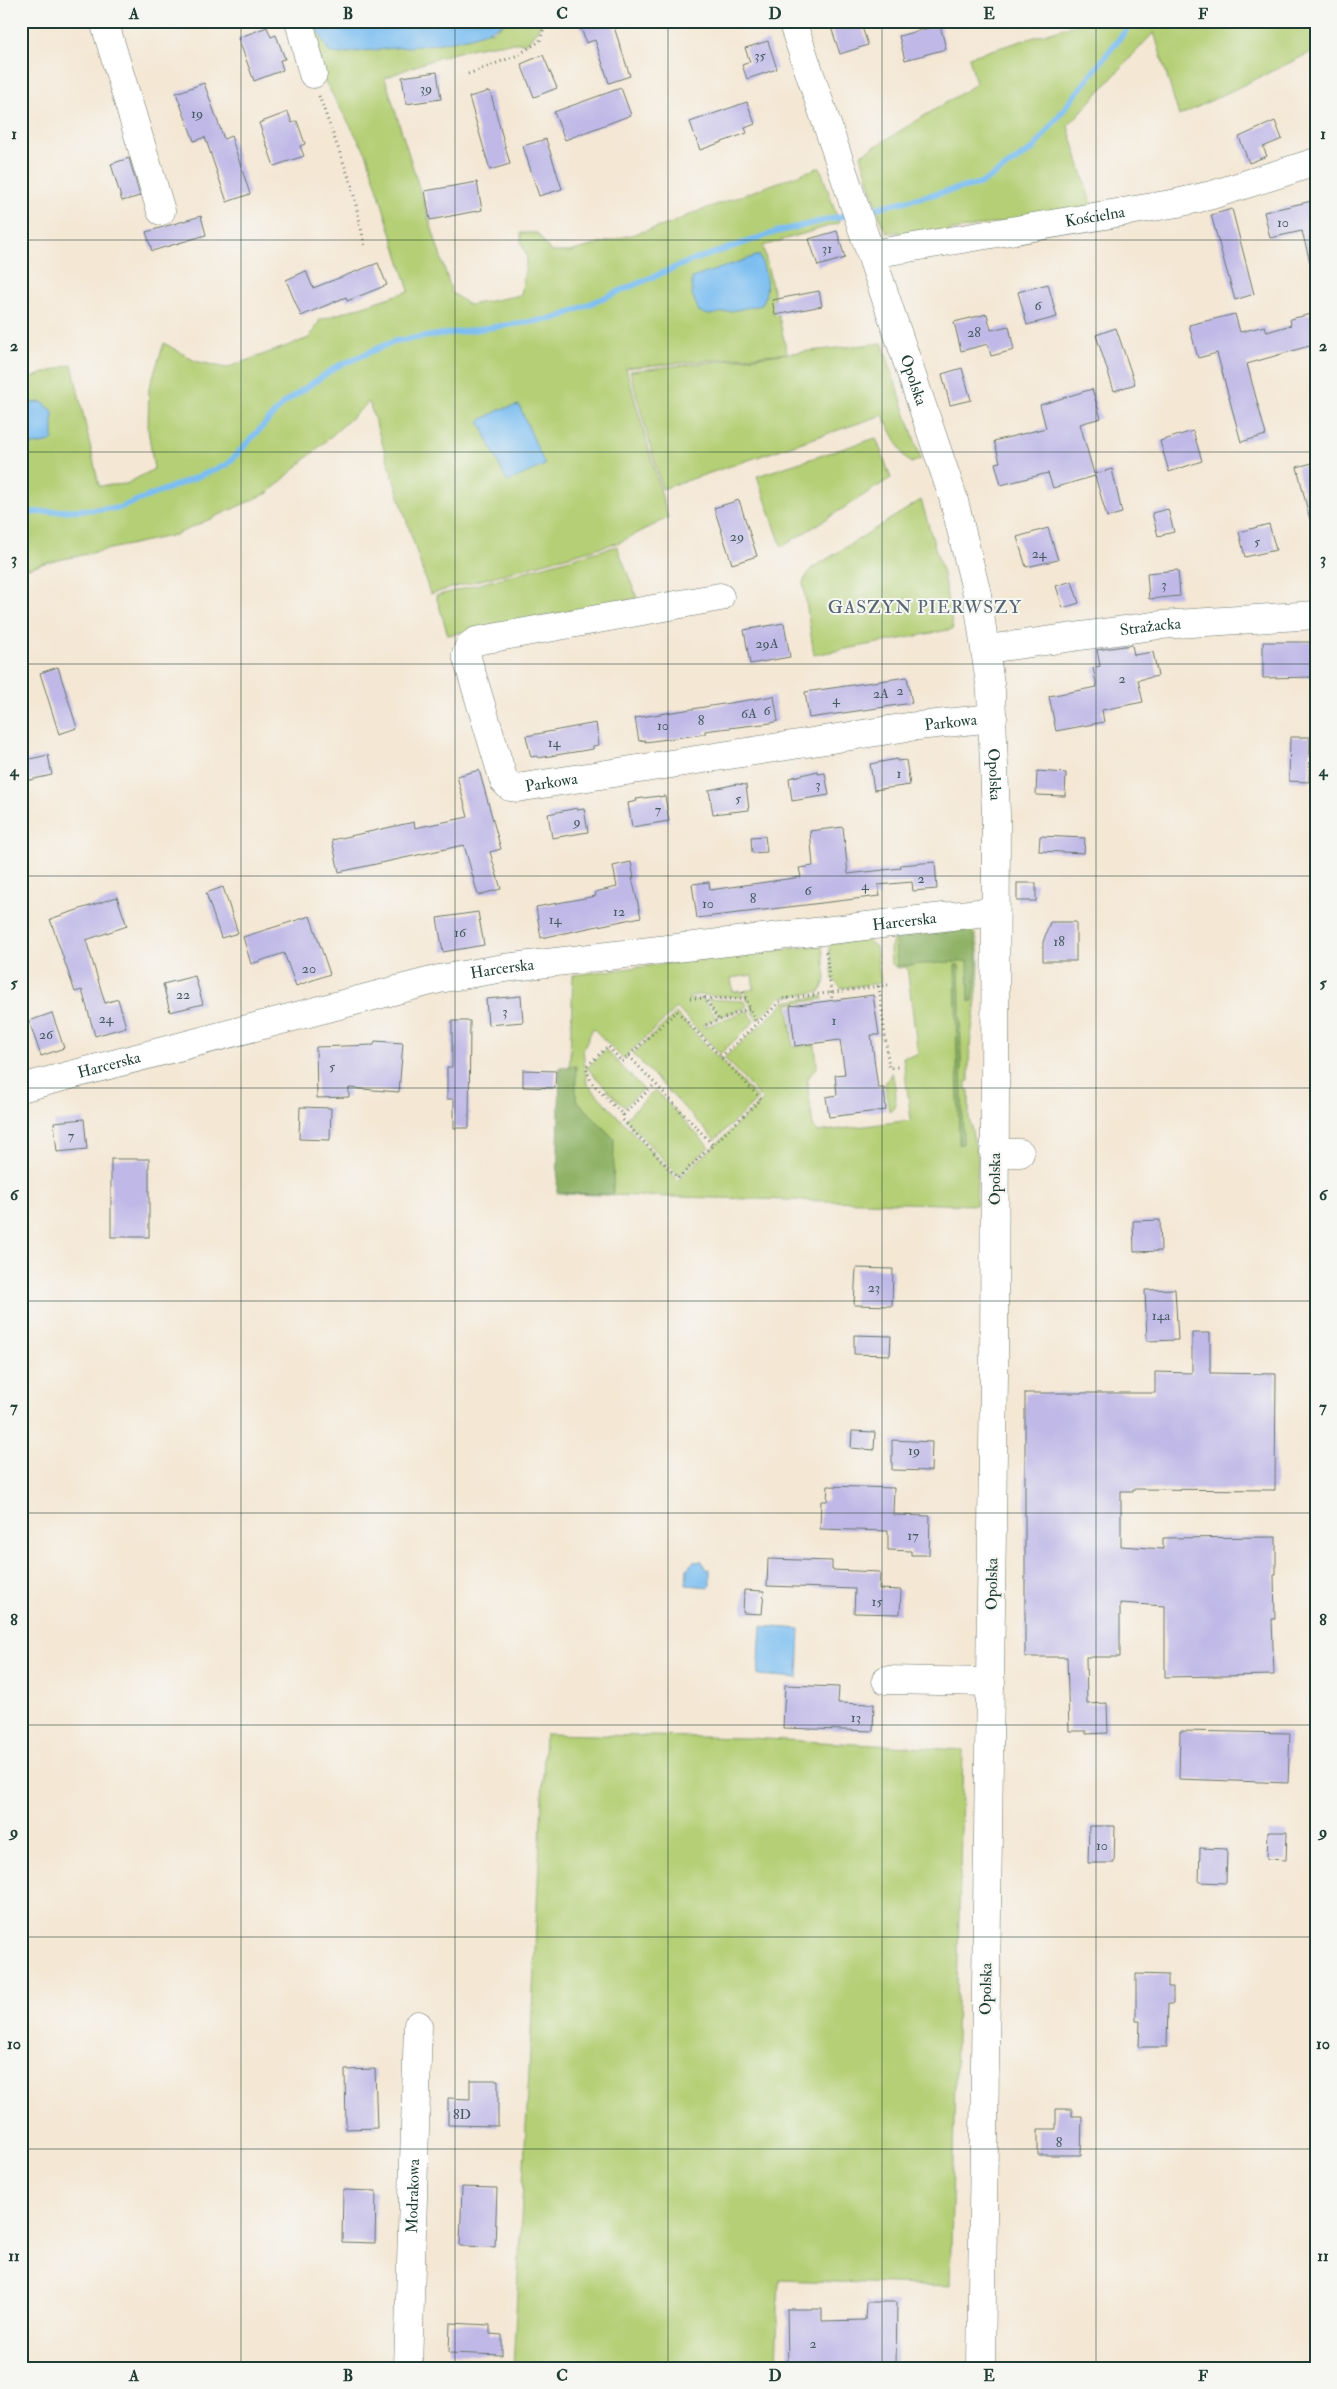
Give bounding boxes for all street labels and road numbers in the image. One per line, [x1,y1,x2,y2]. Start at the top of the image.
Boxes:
street label: Kościelna [1063,202,1127,232]
street label: Opolska [896,352,931,408]
street label: Strażacka [1119,614,1182,640]
street label: Parkowa [924,710,979,735]
street label: Opolska [983,748,1005,802]
street label: Parkowa [524,769,579,797]
street label: Harcerska [871,908,938,935]
street label: Harcerska [469,955,536,984]
street label: Harcerska [75,1047,143,1083]
street label: Opolska [985,1152,1006,1205]
street label: Opolska [982,1557,1003,1610]
street label: Opolska [976,1962,997,2015]
street label: Modrakowa [402,2158,424,2234]

